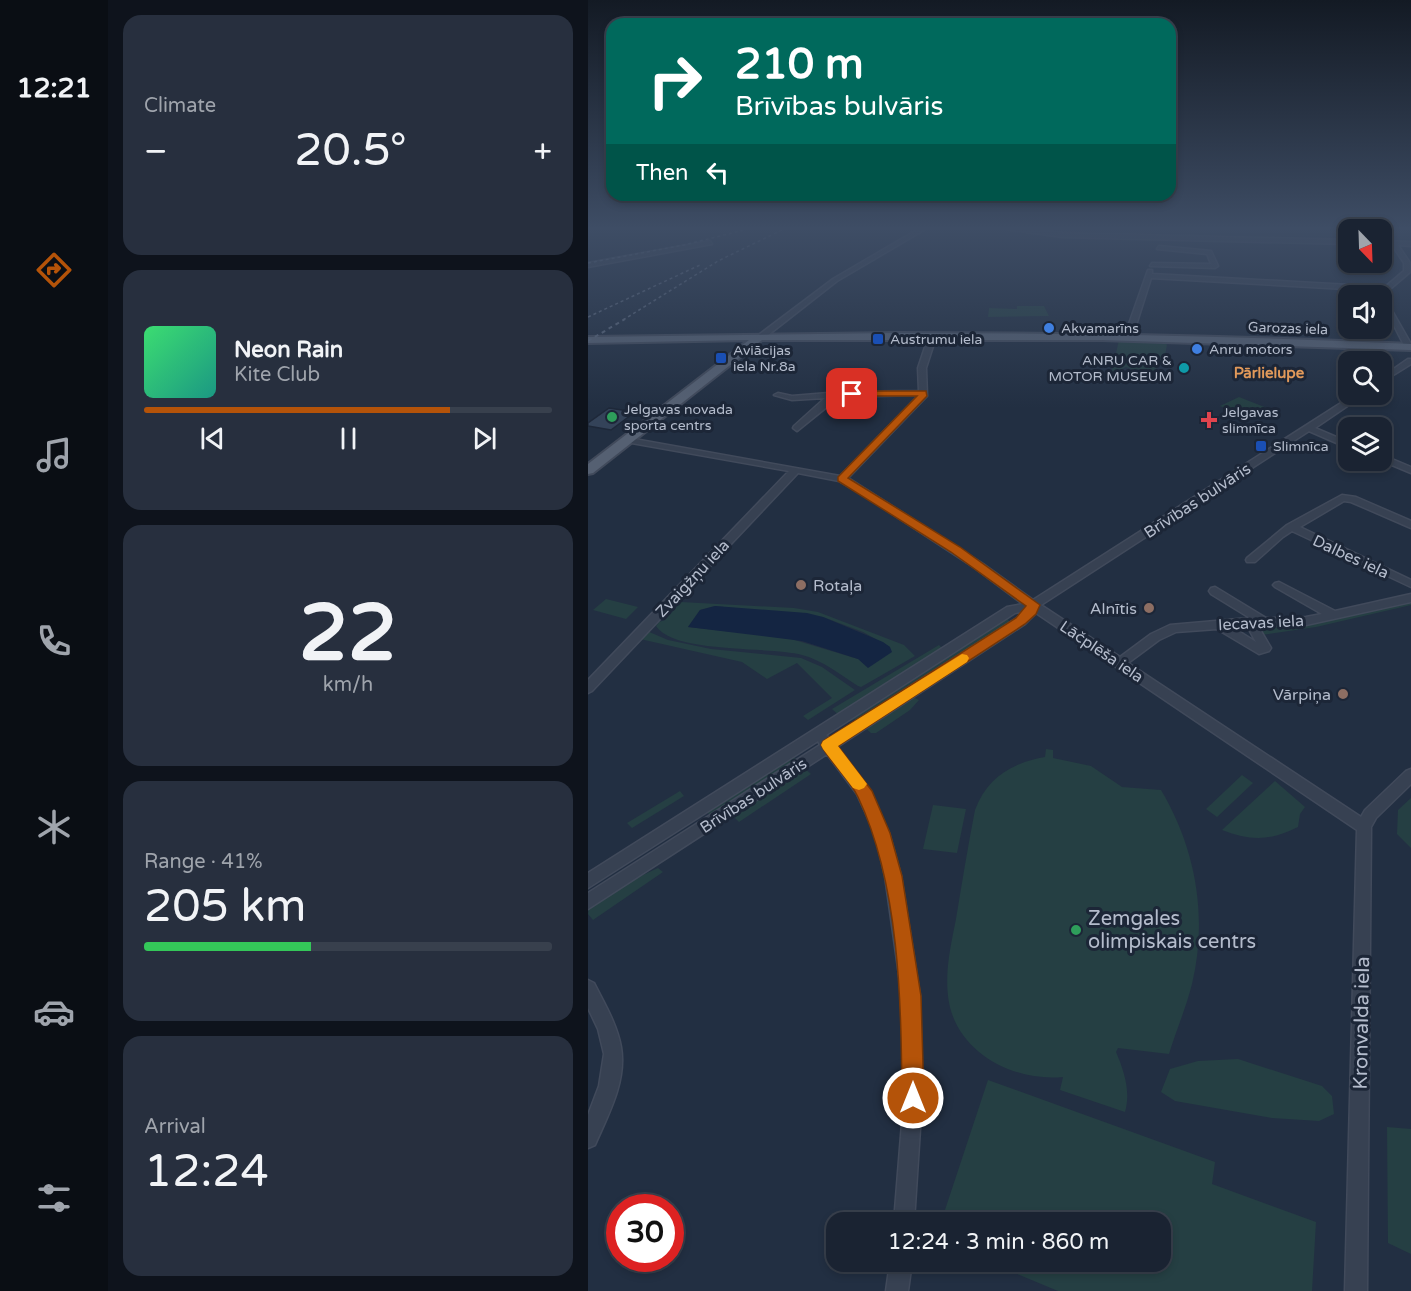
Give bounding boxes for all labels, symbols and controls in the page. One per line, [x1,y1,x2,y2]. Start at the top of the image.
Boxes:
text: 210 m [735,39,864,90]
icon: right [636,42,714,120]
text: 12:21 [17,72,91,105]
text: Brīvības bulvāris [735,90,943,123]
text: Climate [144,94,216,118]
text: 20.5° [294,124,407,178]
text: − [144,132,168,171]
text: + [533,132,552,171]
icon: left [701,156,734,189]
text: Then [636,160,689,186]
north arrow [1338,219,1392,273]
map controls [1338,219,1392,471]
icon: directions [33,249,75,291]
button: sound [1338,285,1392,339]
street label: Garozas iela [1248,319,1328,338]
place label: Akvamarīns [1061,320,1139,337]
marker: Akvamarīns [1042,321,1056,335]
place label: Austrumu iela [890,331,982,348]
marker: Austrumu iela [871,332,885,346]
text: Neon Rain [234,337,343,363]
place label: Anru motors [1209,341,1293,358]
place label: Aviācijas iela Nr.8a [733,342,796,375]
marker: Anru motors [1190,342,1204,356]
marker: Aviācijas iela Nr.8a [714,351,728,365]
button: search [1338,351,1392,405]
place label: ANRU CAR & MOTOR MUSEUM [1049,352,1172,385]
marker: ANRU CAR & MOTOR MUSEUM [1177,361,1191,375]
text: Kite Club [234,363,320,387]
district label: Pārlielupe [1234,364,1305,383]
pin [826,368,877,419]
icon: arrive [835,377,868,410]
place label: Jelgavas novada sporta centrs [624,401,733,434]
place label: Jelgavas slimnīca [1222,404,1279,437]
marker: Jelgavas novada sporta centrs [605,410,619,424]
marker: Jelgavas slimnīca [1200,411,1218,429]
button: layers [1338,417,1392,471]
icon: previous [196,422,229,455]
icon: pause [332,422,365,455]
icon: next [468,422,501,455]
icon: music [33,434,75,476]
place label: Slimnīca [1273,438,1329,455]
marker: Slimnīca [1254,439,1268,453]
street label: Brīvības bulvāris [1140,459,1255,543]
street label: Dalbes iela [1309,531,1392,583]
street label: Zvaigžņu iela [652,536,734,622]
place label: Rotaļa [813,576,862,596]
marker: Rotaļa [794,578,808,592]
text: 22 [299,587,397,681]
place label: Alnītis [1090,599,1137,619]
marker: Alnītis [1142,601,1156,615]
street label: Iecavas iela [1218,611,1305,635]
street label: Lāčplēša iela [1056,616,1147,687]
icon: phone [33,620,75,662]
text: km/h [323,673,373,697]
place label: Vārpiņa [1273,685,1331,705]
marker: Vārpiņa [1336,687,1350,701]
street label: Brīvības bulvāris [696,754,811,838]
icon: climate [33,806,75,848]
text: Range · 41% [144,850,263,874]
text: 205 km [144,880,306,934]
place label: Zemgales olimpiskais centrs [1088,907,1256,954]
marker: Zemgales olimpiskais centrs [1069,923,1083,937]
street label: Kronvalda iela [1349,956,1375,1090]
icon: car [33,991,75,1033]
position arrow [881,1066,945,1130]
text: Arrival [144,1115,206,1139]
text: 12:24 [144,1145,269,1199]
icon: filters [33,1177,75,1219]
speed limit sign: 30 [606,1194,684,1272]
text: 12:24 · 3 min · 860 m [888,1229,1109,1255]

